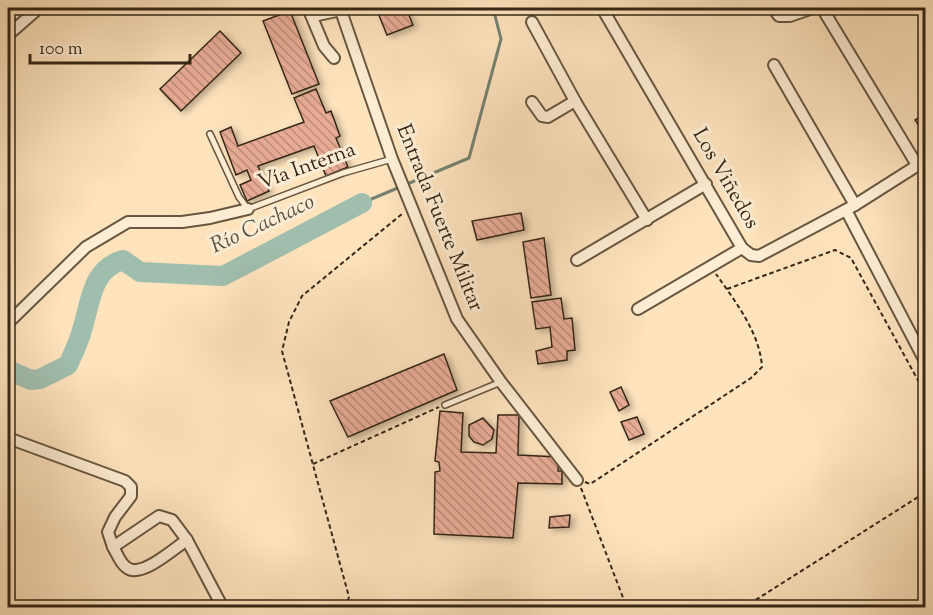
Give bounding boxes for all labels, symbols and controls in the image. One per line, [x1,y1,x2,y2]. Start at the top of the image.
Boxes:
scale bar [30,27,190,65]
text: 100 m [39,37,83,63]
street label: Entrada Fuerte Militar [388,120,490,316]
street label: Los Viñedos [684,123,766,235]
street label: Vía Interna [254,135,360,199]
water label: Río Cachaco [206,187,320,263]

